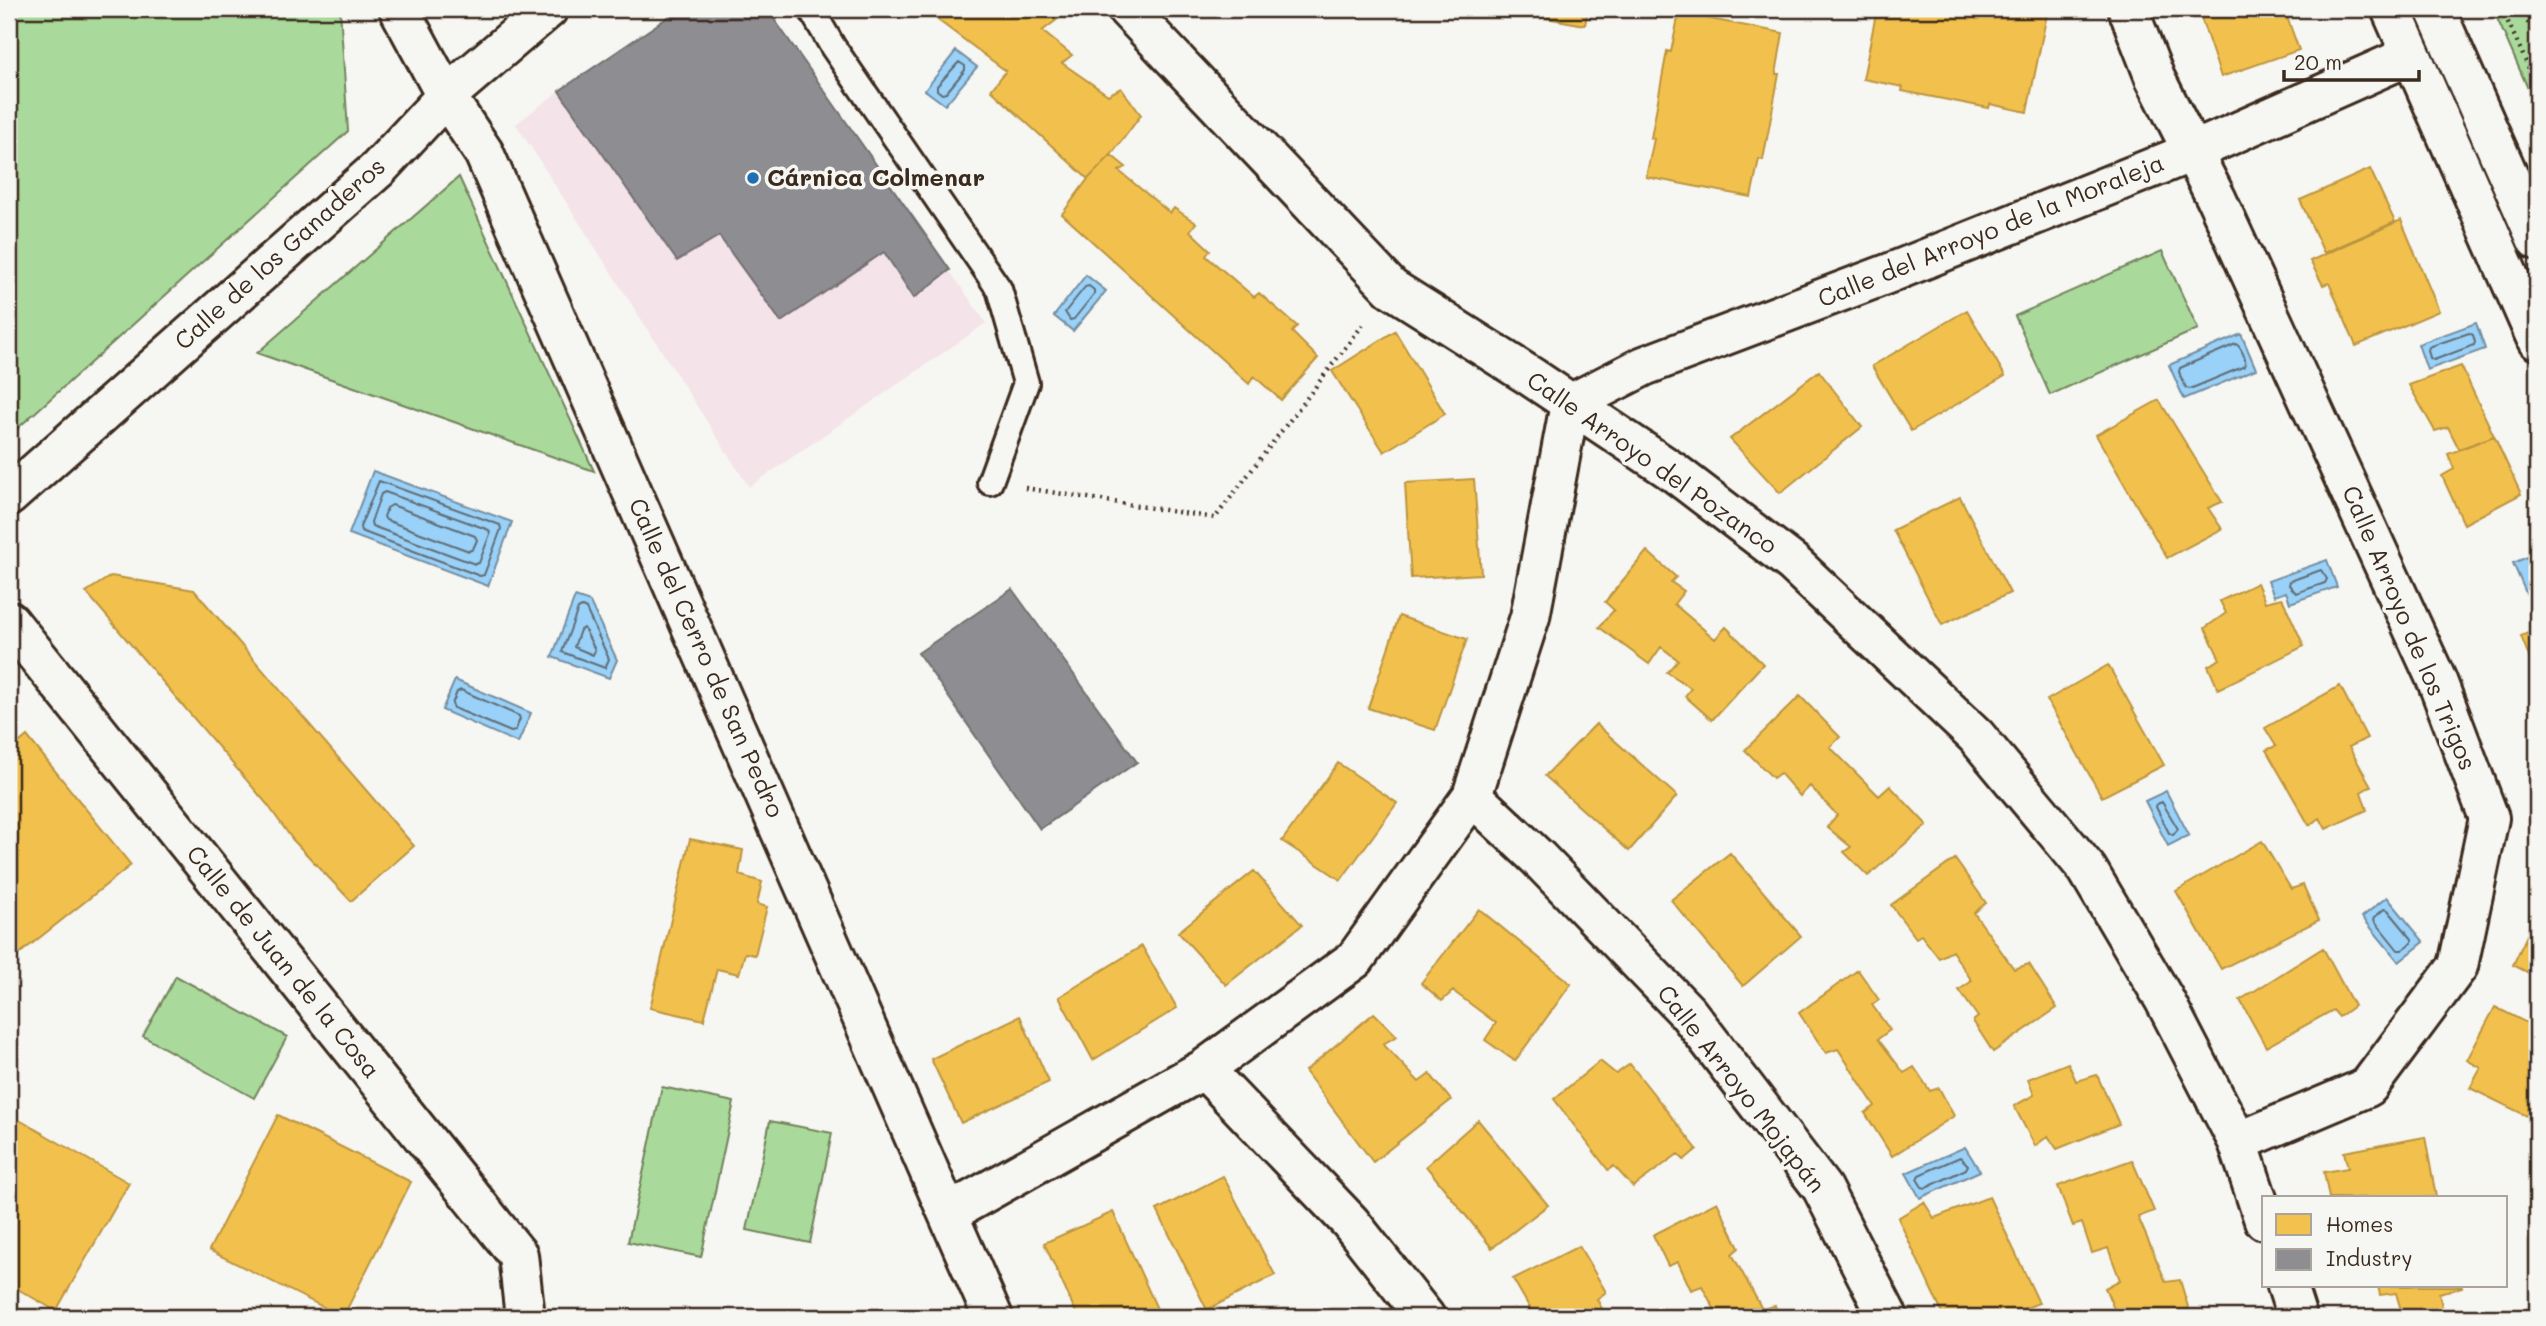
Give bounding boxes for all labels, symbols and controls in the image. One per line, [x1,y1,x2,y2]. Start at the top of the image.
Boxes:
scale bar [2284,38,2418,82]
text: 20 m [2294,48,2342,75]
street label: Calle del Arroyo de la Moraleja [1813,146,2168,313]
street label: Calle de los Ganaderos [167,150,391,356]
place label: Cárnica Colmenar [767,161,985,192]
marker: Cárnica Colmenar [745,170,761,186]
street label: Calle Arroyo del Pozanco [1522,363,1784,560]
street label: Calle Arroyo de los Trigos [2336,481,2484,774]
street label: Calle del Cerro de San Pedro [623,493,792,822]
street label: Calle de Juan de la Cosa [181,838,388,1084]
street label: Calle Arroyo Mojapán [1651,978,1833,1198]
legend [2262,1196,2508,1288]
text: Homes [2326,1210,2393,1237]
text: Industry [2326,1244,2413,1271]

